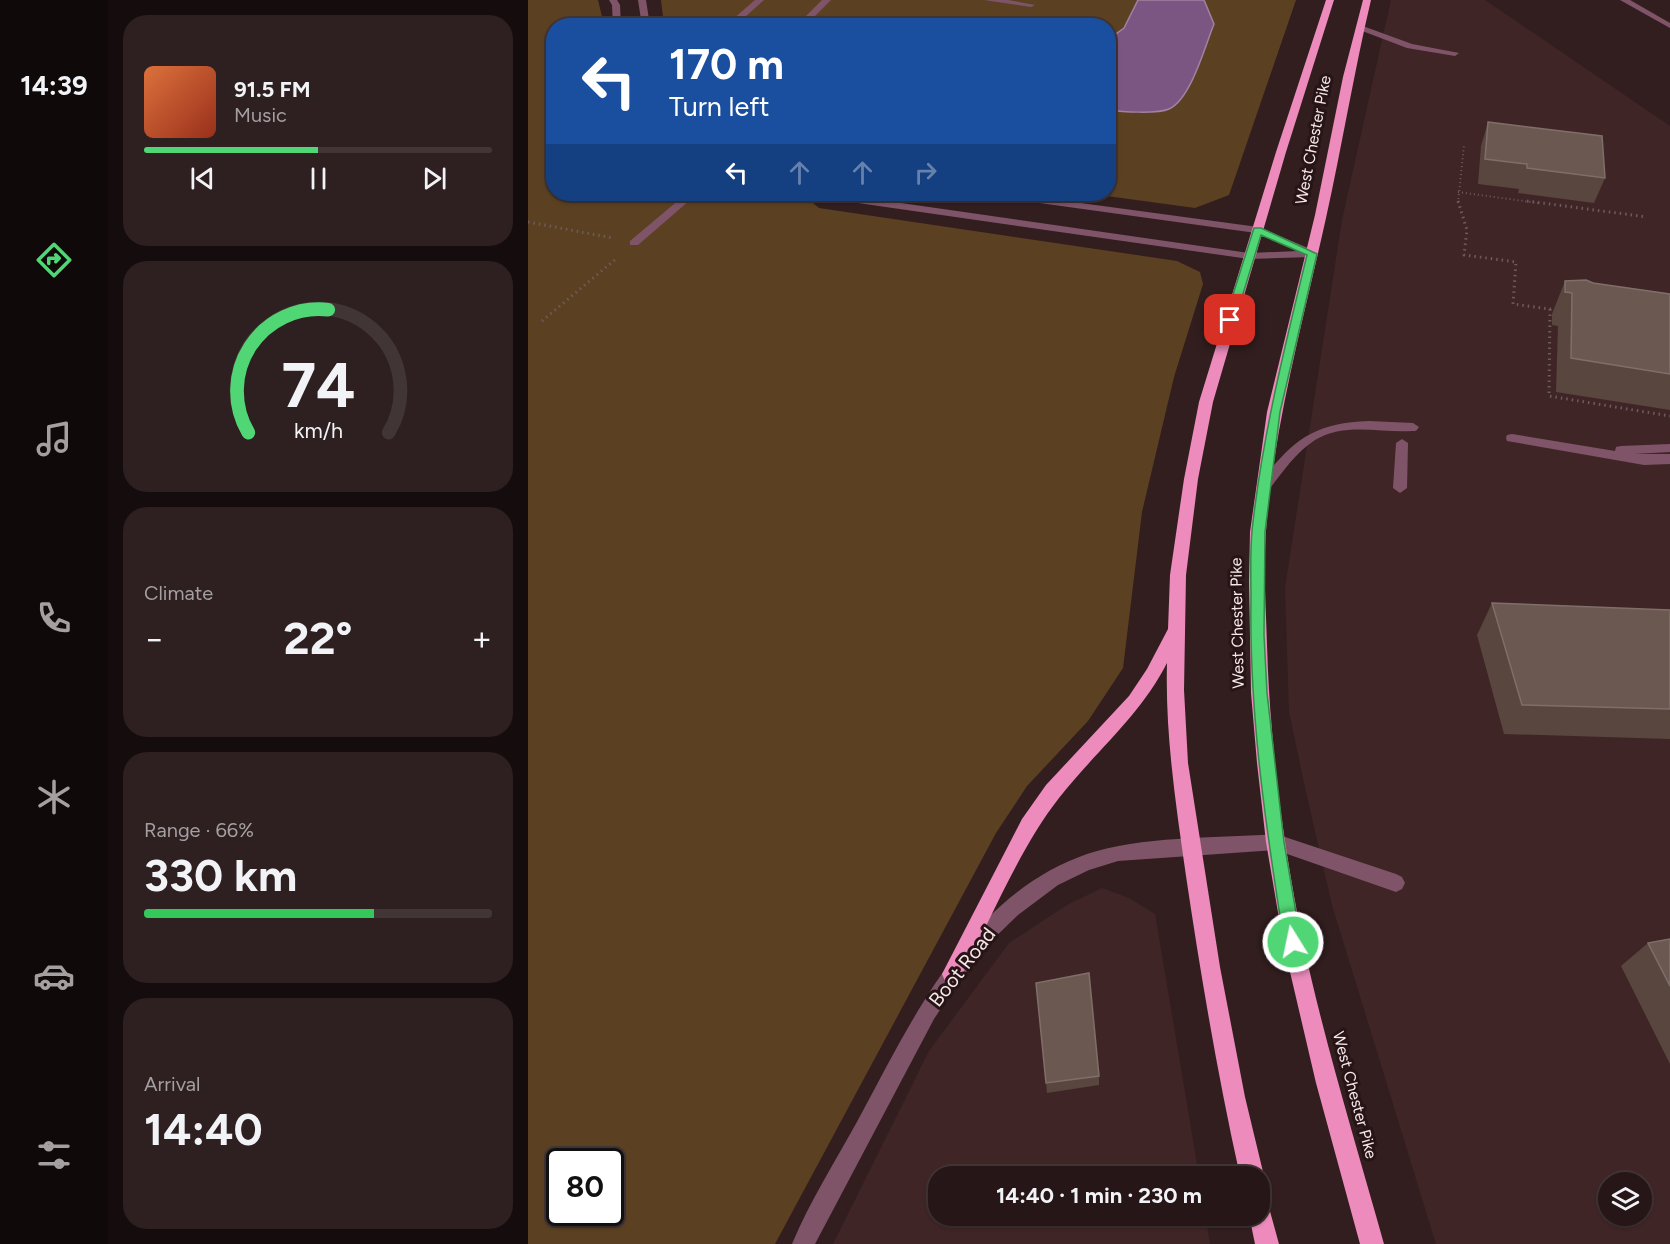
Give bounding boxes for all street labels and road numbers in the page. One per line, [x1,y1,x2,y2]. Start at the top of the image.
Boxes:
street label: West Chester Pike [1291,74,1335,206]
street label: West Chester Pike [1226,557,1248,689]
street label: Boot Road [924,923,1000,1011]
street label: West Chester Pike [1329,1029,1381,1161]

